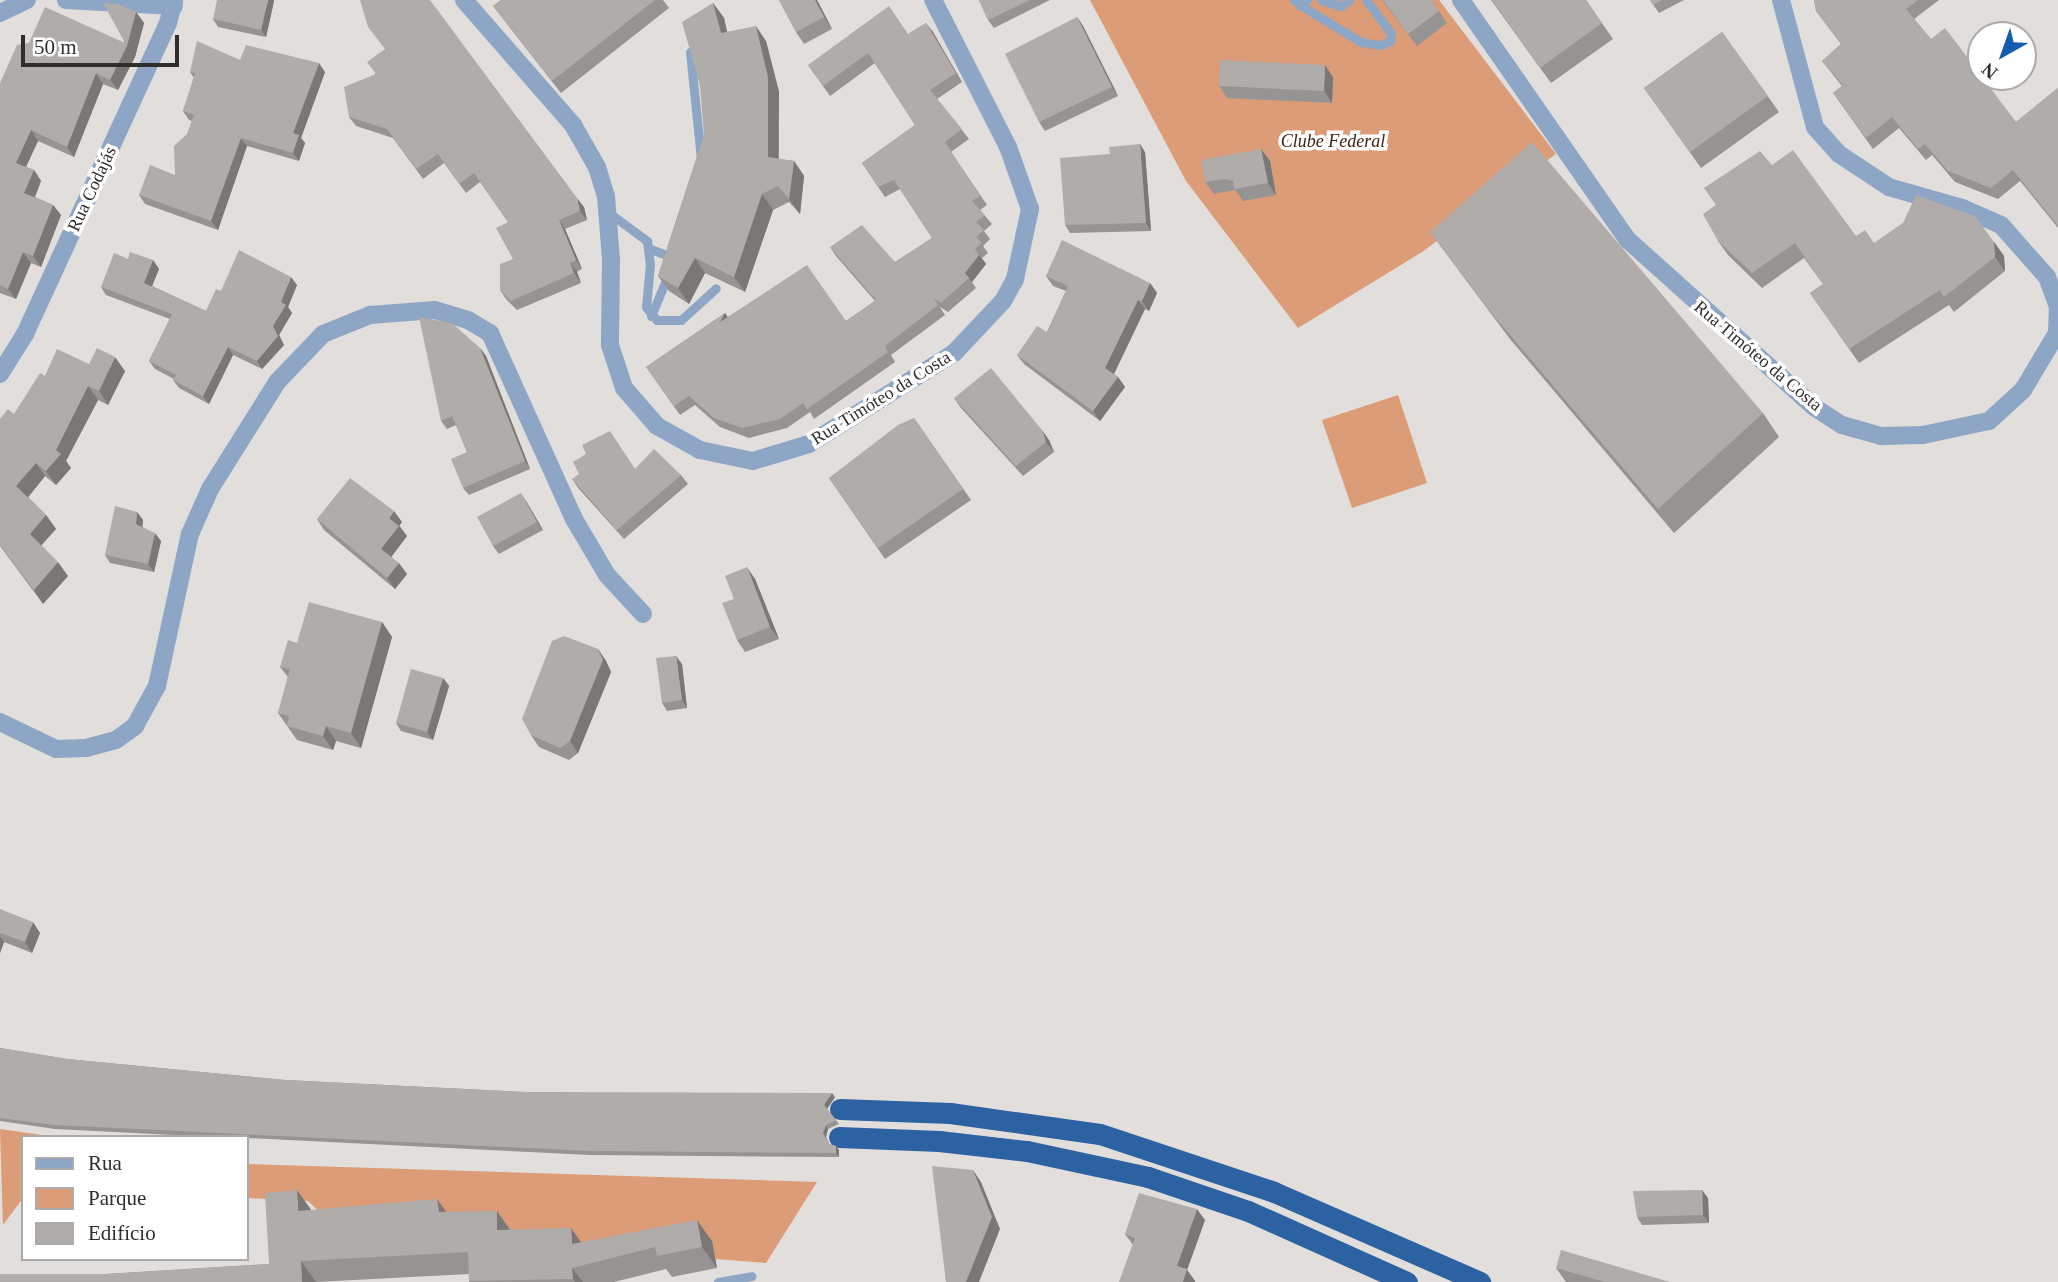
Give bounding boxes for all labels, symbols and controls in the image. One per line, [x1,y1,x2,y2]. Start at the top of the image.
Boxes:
scale bar [24,21,182,65]
north arrow [1967,21,2037,91]
text: 50 m [34,35,77,59]
text: N [1977,58,2001,83]
park label: Clube Federal [1281,130,1385,152]
street label: Rua Codajás [63,143,121,235]
street label: Rua Timóteo da Costa [1689,296,1827,416]
street label: Rua Timóteo da Costa [807,346,955,450]
legend [21,1135,248,1261]
text: Rua [88,1151,122,1175]
text: Parque [88,1186,146,1210]
text: Edifício [88,1221,156,1245]

